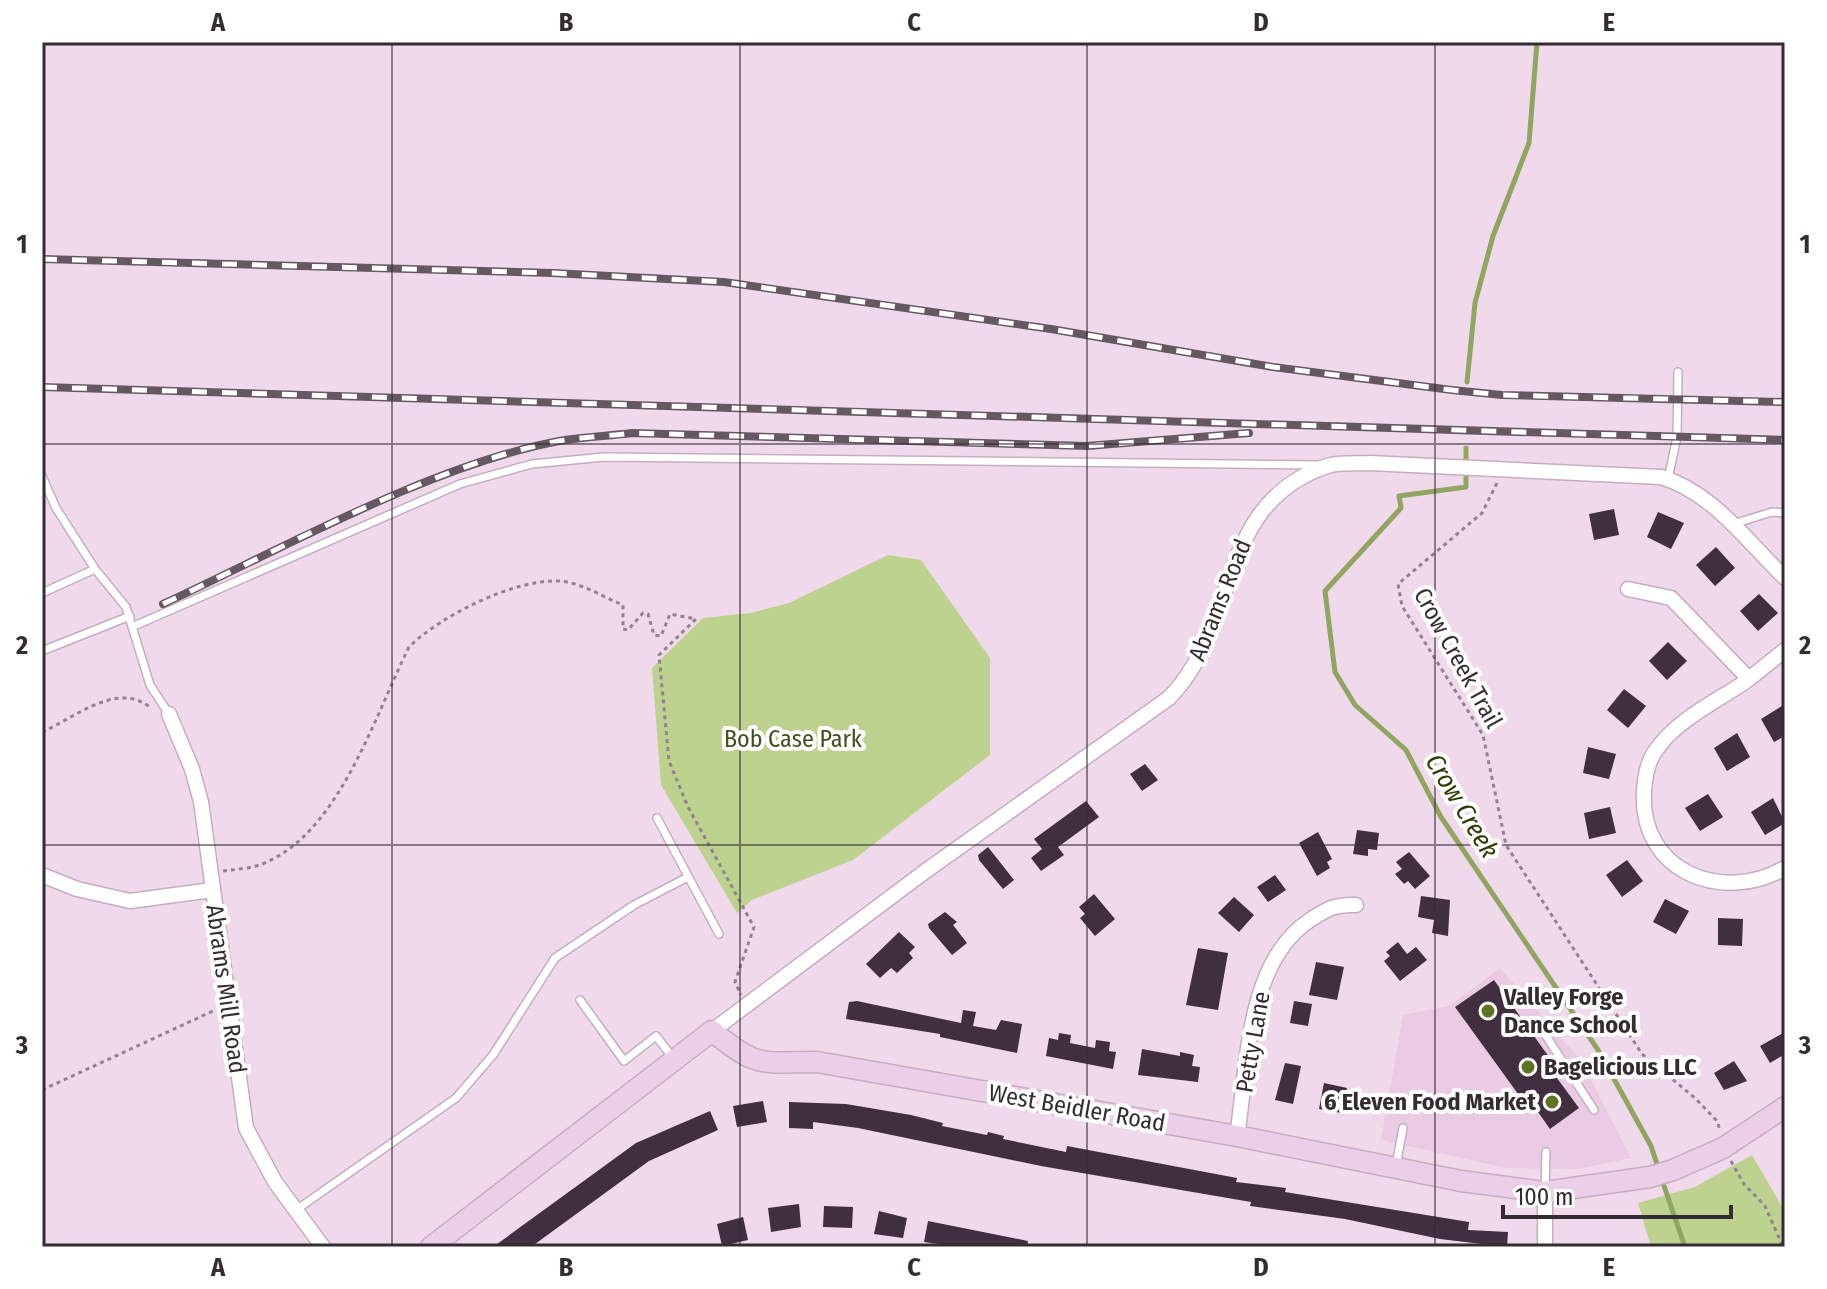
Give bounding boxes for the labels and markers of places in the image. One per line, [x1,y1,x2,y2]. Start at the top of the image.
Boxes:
place label: Valley Forge Dance School [1503,983,1638,1039]
marker: Valley Forge Dance School [1479,1002,1497,1020]
place label: Bagelicious LLC [1544,1053,1697,1081]
marker: Bagelicious LLC [1519,1058,1537,1076]
place label: 6 Eleven Food Market [1324,1088,1537,1116]
marker: 6 Eleven Food Market [1543,1093,1561,1111]

